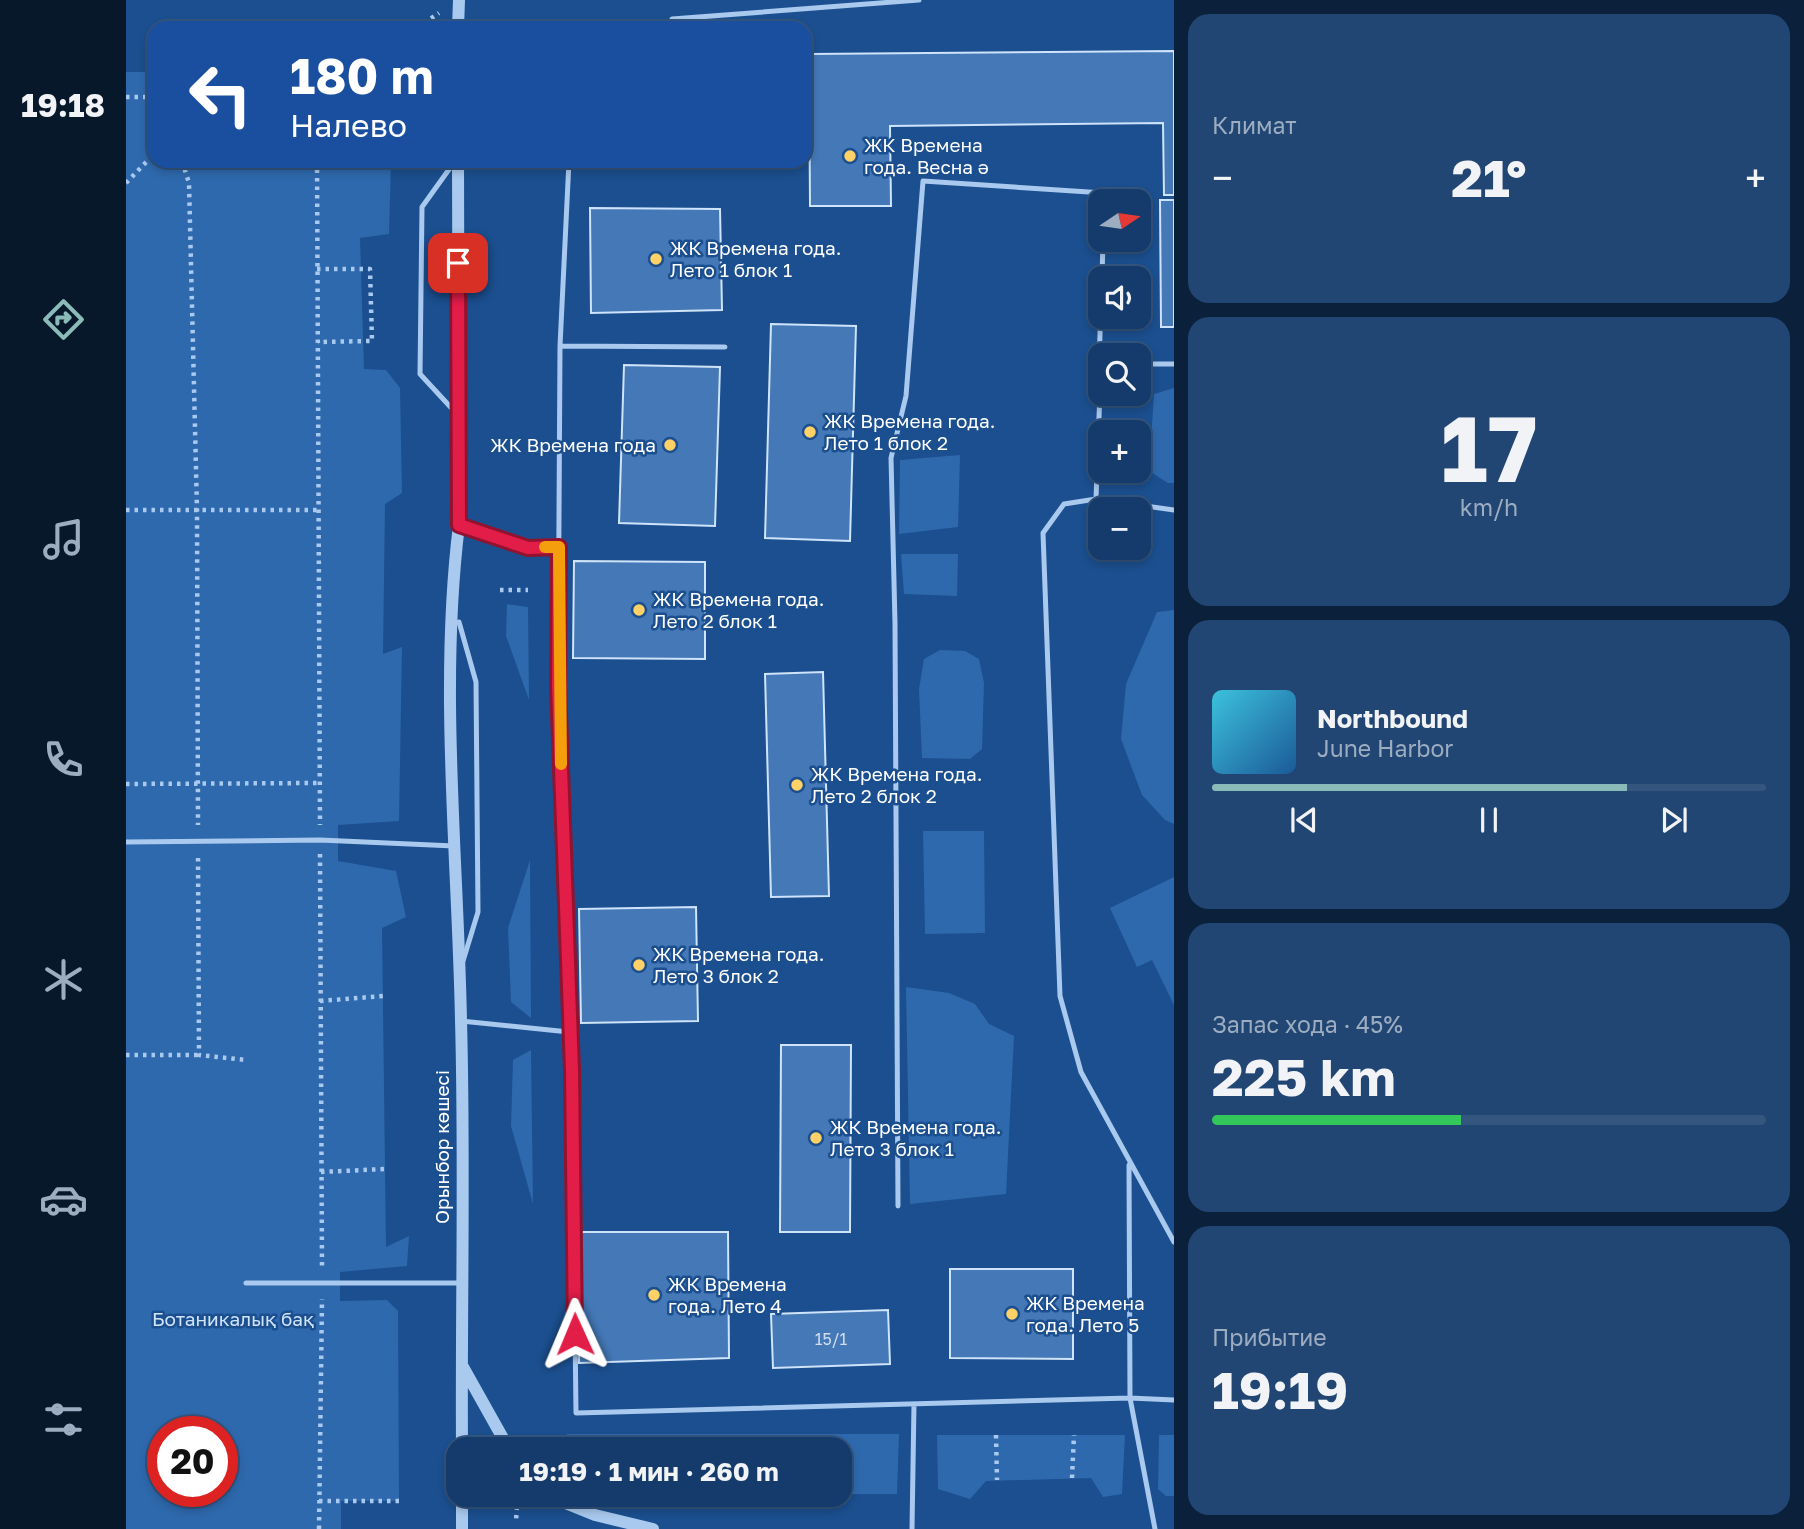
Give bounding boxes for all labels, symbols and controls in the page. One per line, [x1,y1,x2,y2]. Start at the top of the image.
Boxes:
text: 180 m [290,46,434,105]
icon: left [175,49,266,140]
text: 19:18 [21,86,105,124]
text: Налево [290,106,407,144]
text: Климат [1212,111,1297,139]
place label: ЖК Времена года. Весна ә [864,133,989,178]
text: 21° [1451,146,1527,208]
marker: ЖК Времена года. Весна ә [842,148,858,164]
text: − [1212,155,1233,200]
text: + [1745,155,1766,200]
north arrow [1088,189,1152,252]
map controls [1088,189,1151,560]
pin [428,233,488,293]
place label: ЖК Времена года. Лето 1 блок 1 [670,236,841,281]
icon: arrive [439,244,477,282]
marker: ЖК Времена года. Лето 1 блок 1 [648,251,664,267]
button: sound [1088,266,1151,329]
icon: directions [39,295,88,344]
button: search [1088,343,1151,406]
text: 17 [1441,393,1537,502]
place label: ЖК Времена года. Лето 1 блок 2 [824,409,995,454]
button: + [1088,420,1151,483]
marker: ЖК Времена года. Лето 1 блок 2 [802,424,818,440]
place label: ЖК Времена года [490,433,656,456]
marker: ЖК Времена года [662,437,678,453]
text: km/h [1460,493,1518,521]
button: − [1088,497,1151,560]
icon: music [39,515,88,564]
place label: ЖК Времена года. Лето 2 блок 1 [653,587,824,632]
marker: ЖК Времена года. Лето 2 блок 1 [631,602,647,618]
text: Northbound [1317,703,1468,734]
text: June Harbor [1317,734,1453,762]
icon: phone [39,735,88,784]
place label: ЖК Времена года. Лето 2 блок 2 [811,762,982,807]
marker: ЖК Времена года. Лето 2 блок 2 [789,777,805,793]
icon: previous [1285,801,1323,839]
icon: pause [1470,801,1508,839]
icon: next [1655,801,1693,839]
place label: ЖК Времена года. Лето 3 блок 2 [653,942,824,987]
icon: climate [39,955,88,1004]
marker: ЖК Времена года. Лето 3 блок 2 [631,957,647,973]
text: Запас хода · 45% [1212,1010,1403,1038]
text: 225 km [1212,1045,1396,1107]
street label: Орынбор көшесі [430,1070,453,1224]
place label: ЖК Времена года. Лето 3 блок 1 [830,1115,1001,1160]
marker: ЖК Времена года. Лето 3 блок 1 [808,1130,824,1146]
icon: car [39,1175,88,1224]
place label: ЖК Времена года. Лето 4 [668,1272,787,1317]
marker: ЖК Времена года. Лето 4 [646,1287,662,1303]
place label: ЖК Времена года. Лето 5 [1026,1291,1145,1336]
position arrow [538,1297,612,1371]
marker: ЖК Времена года. Лето 5 [1004,1306,1020,1322]
park label: Ботаникалық бақ [152,1307,314,1330]
text: Прибытие [1212,1323,1327,1351]
house number: 15/1 [815,1329,847,1349]
text: 19:19 [1212,1358,1348,1420]
icon: filters [39,1395,88,1444]
speed limit sign: 20 [147,1416,238,1507]
text: 19:19 · 1 мин · 260 m [519,1456,779,1487]

